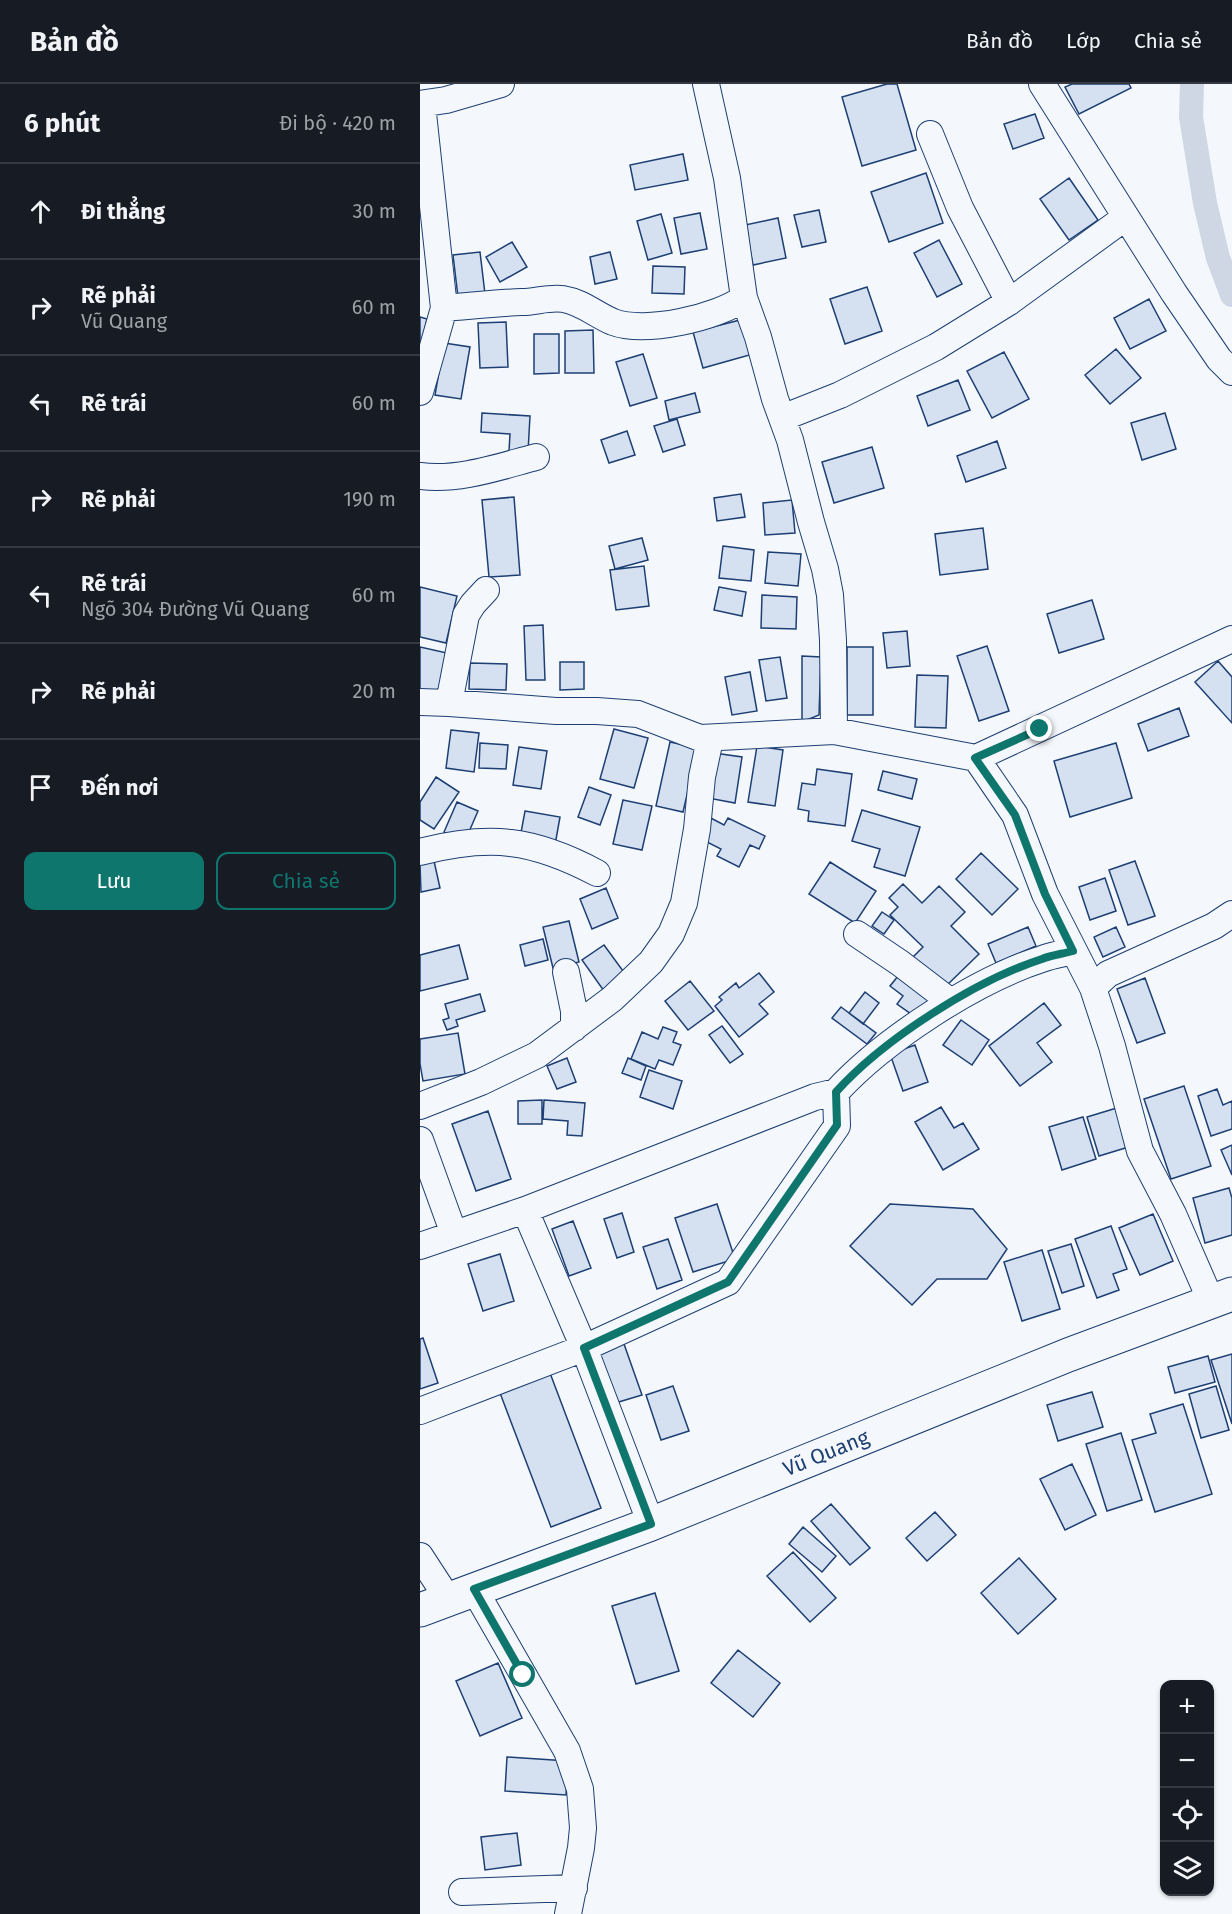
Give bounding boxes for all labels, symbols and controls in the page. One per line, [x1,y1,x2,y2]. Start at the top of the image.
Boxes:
text: Bản đồ [30,25,119,58]
text: Bản đồ [966,28,1033,54]
text: Lớp [1066,28,1101,54]
text: Chia sẻ [1134,28,1202,54]
text: 6 phút [24,108,100,139]
text: Đi bộ · 420 m [279,111,396,135]
icon: ahead [24,195,57,228]
text: Đi thẳng [81,198,165,225]
text: 30 m [352,199,396,223]
text: Rẽ phải [81,282,156,309]
icon: right [24,291,57,324]
text: 60 m [352,295,396,319]
text: Vũ Quang [81,309,167,333]
icon: left [24,387,57,420]
text: Rẽ trái [81,390,146,417]
text: 60 m [352,391,396,415]
icon: right [24,483,57,516]
text: Rẽ phải [81,486,156,513]
text: 190 m [343,487,396,511]
text: Rẽ trái [81,570,146,597]
icon: left [24,579,57,612]
text: 60 m [352,583,396,607]
text: Ngõ 304 Đường Vũ Quang [81,597,309,621]
icon: right [24,675,57,708]
text: Rẽ phải [81,678,156,705]
text: 20 m [353,679,396,703]
route end [1026,715,1052,741]
icon: arrive [24,771,57,804]
text: Đến nơi [81,774,158,801]
button: Lưu [24,852,204,910]
button: Chia sẻ [216,852,396,910]
street label: Vũ Quang [779,1424,873,1482]
route start [509,1661,535,1687]
map controls [1160,1680,1214,1896]
button: + [1160,1680,1214,1734]
button: − [1160,1734,1214,1788]
button: locate [1160,1788,1214,1842]
button: layers [1160,1842,1214,1896]

